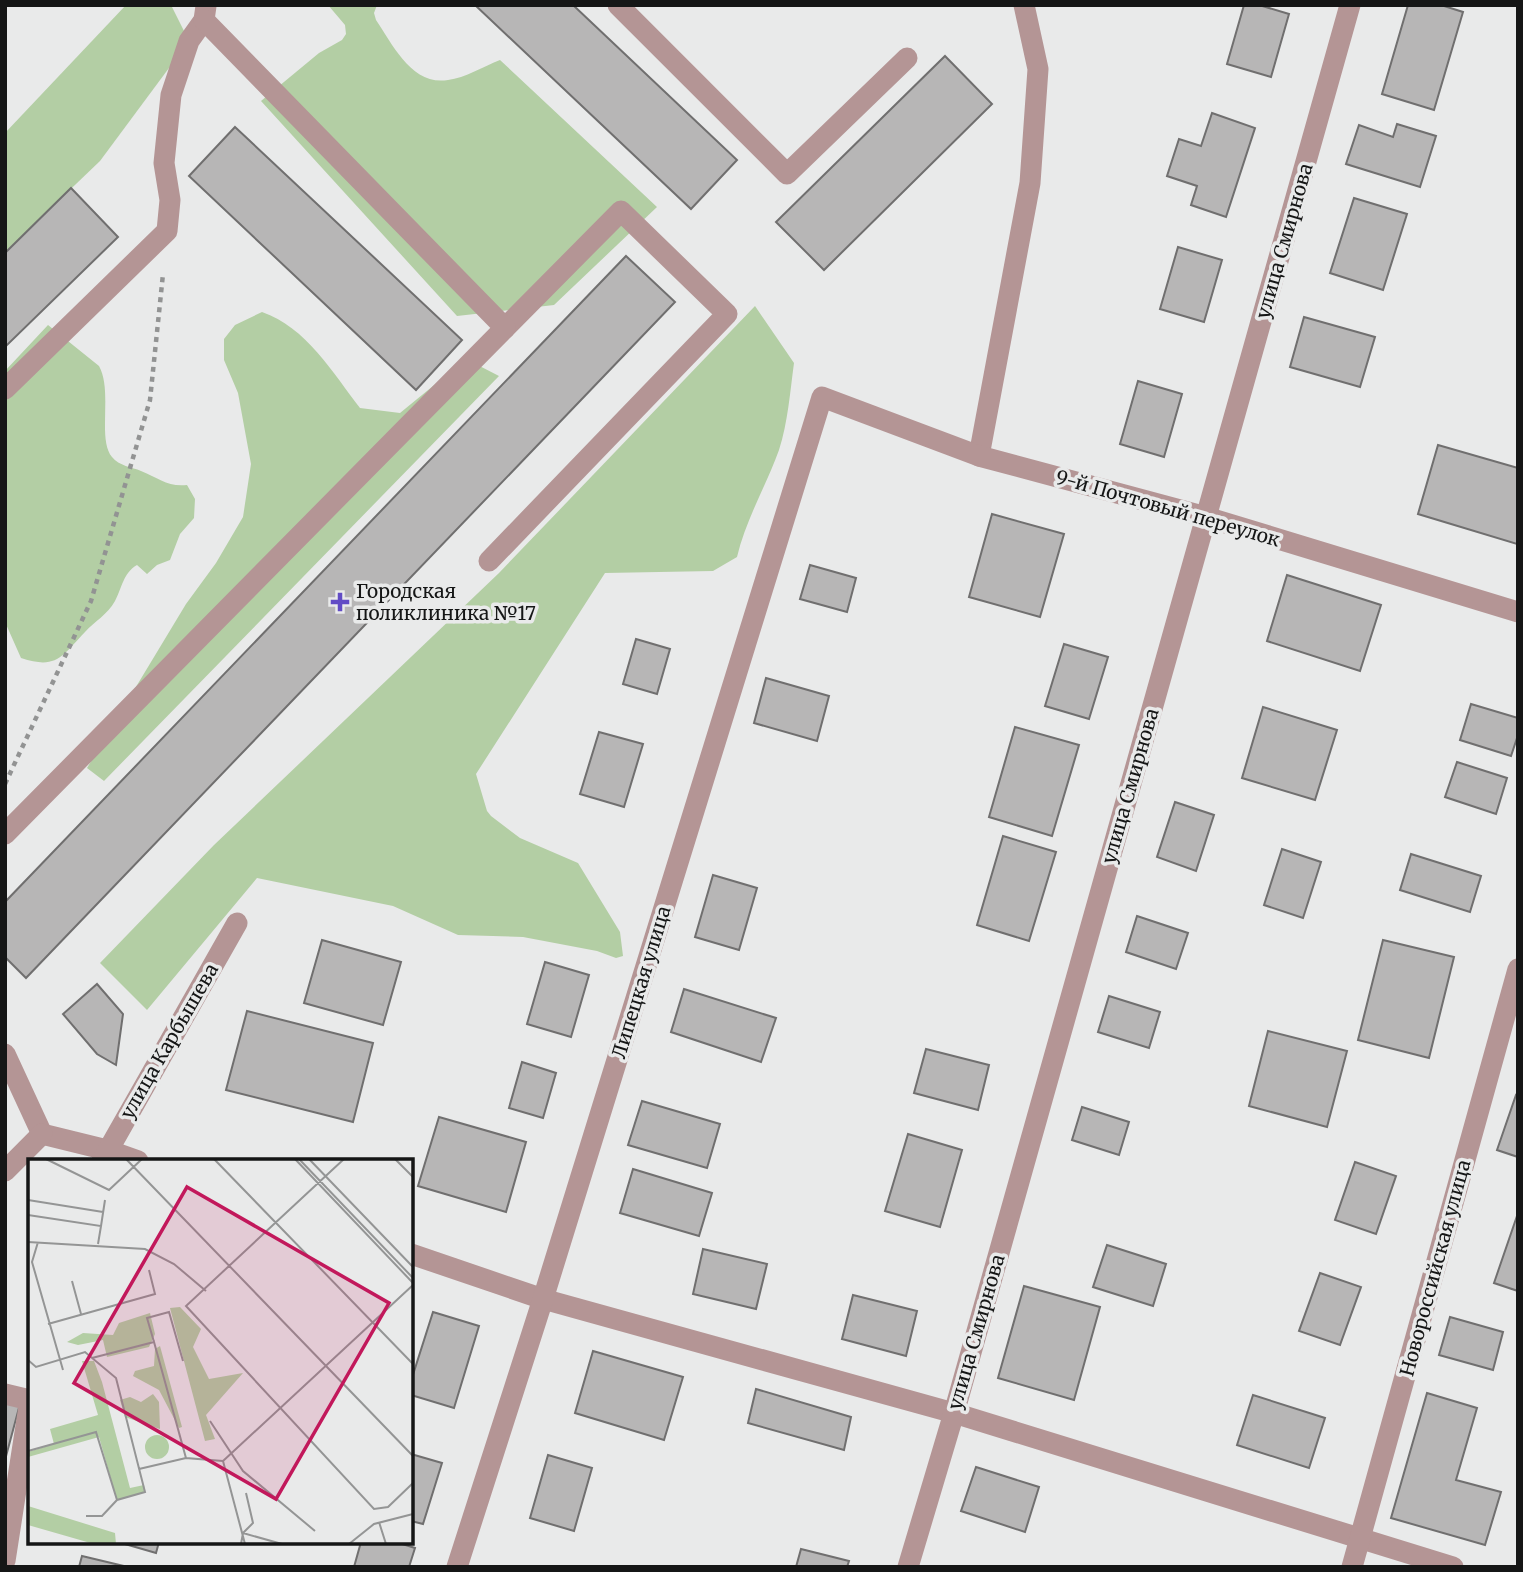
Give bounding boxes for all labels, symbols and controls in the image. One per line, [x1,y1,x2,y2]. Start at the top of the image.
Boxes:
street label: улица Смирнова [1250,161,1318,321]
street label: 9-й Почтовый переулок [1053,464,1283,552]
place label: Городская поликлиника №17 [356,579,536,625]
marker: Городская поликлиника №17 [330,592,350,612]
street label: улица Смирнова [1096,706,1164,866]
street label: Липецкая улица [606,903,676,1061]
street label: улица Карбышева [115,959,223,1123]
street label: Новороссийская улица [1395,1157,1475,1379]
inset map [28,1159,413,1544]
street label: улица Смирнова [942,1252,1010,1412]

